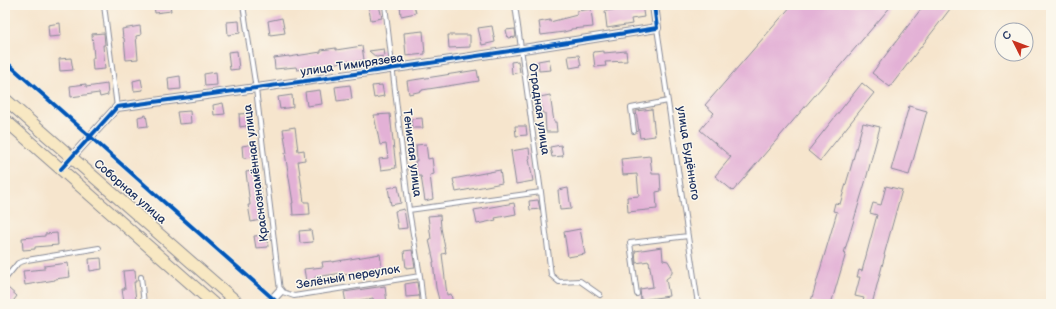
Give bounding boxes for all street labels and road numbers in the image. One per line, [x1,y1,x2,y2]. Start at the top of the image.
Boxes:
street label: улица Тимирязева [299,50,405,80]
street label: Отрадная улица [525,62,553,156]
street label: Краснознамённая улица [240,103,272,243]
street label: улица Будённого [673,105,703,201]
street label: Тенистая улица [399,108,425,198]
street label: Соборная улица [91,156,169,228]
street label: Зелёный переулок [295,261,401,293]

